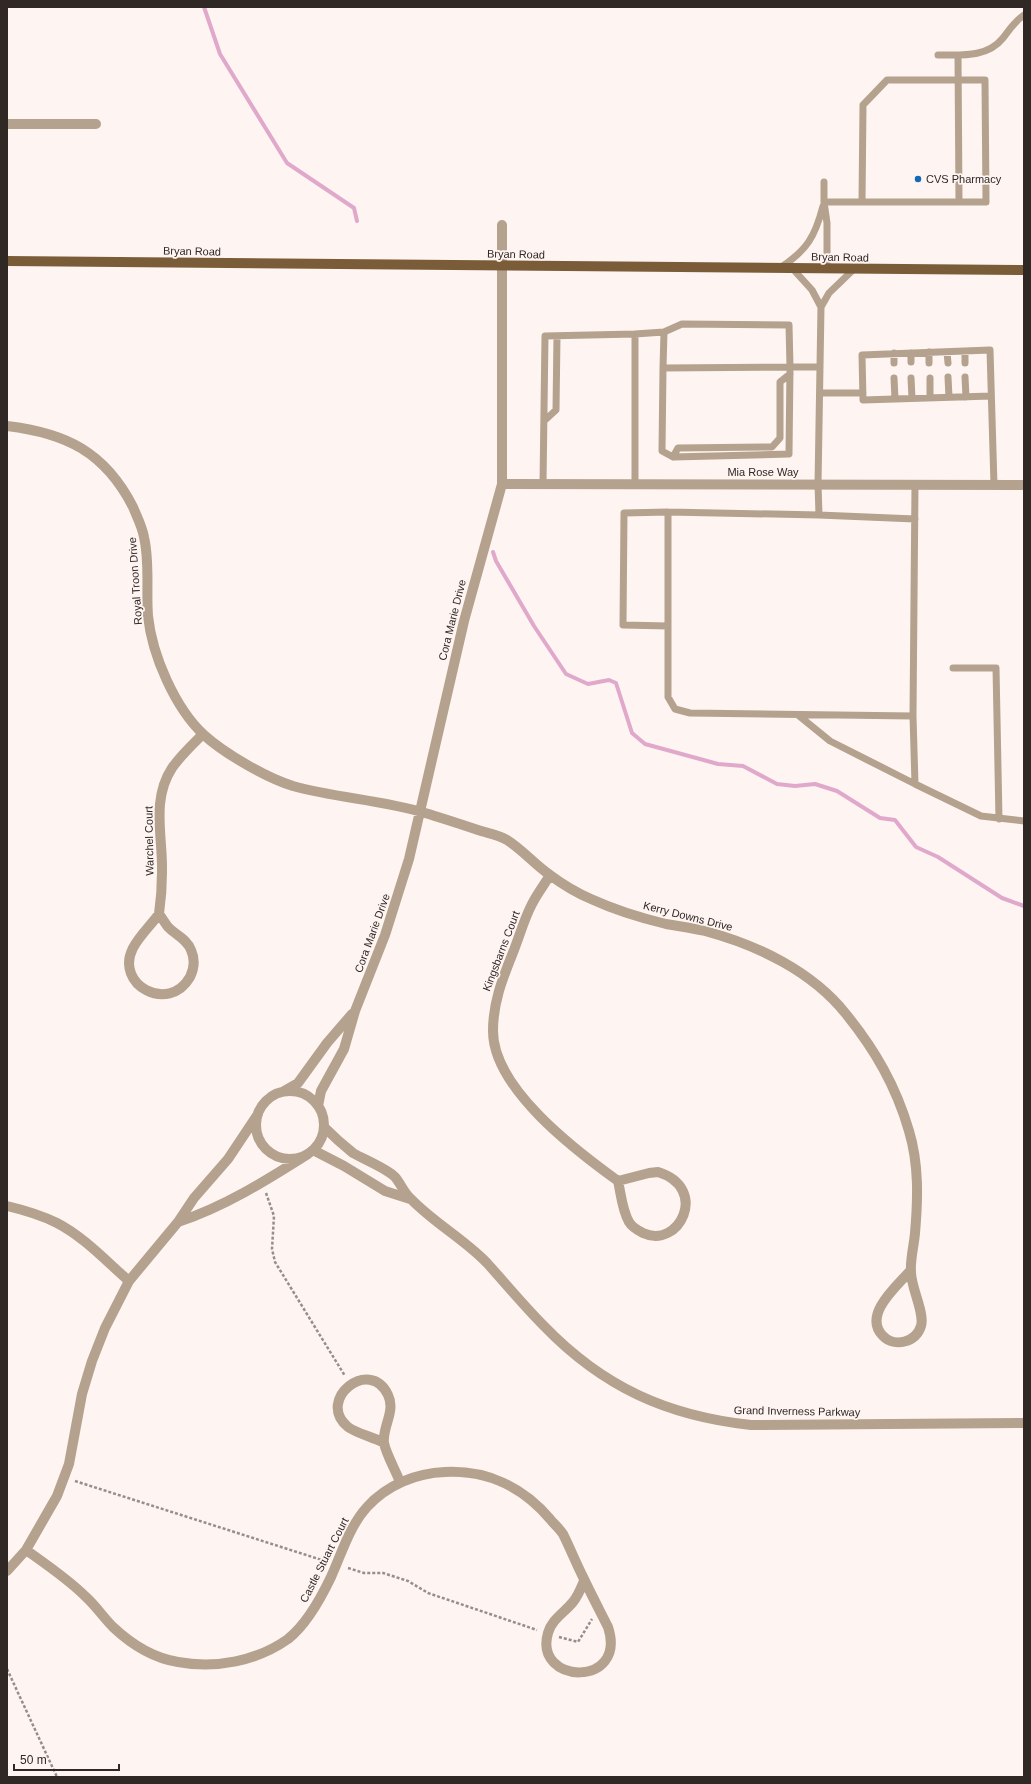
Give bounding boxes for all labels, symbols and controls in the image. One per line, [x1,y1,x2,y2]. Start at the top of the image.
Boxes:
place label: CVS Pharmacy [926,173,1002,185]
marker: CVS Pharmacy [913,174,923,184]
street label: Bryan Road [163,244,221,258]
street label: Bryan Road [487,247,545,261]
street label: Bryan Road [811,250,869,264]
street label: Mia Rose Way [727,466,799,478]
street label: Royal Troon Drive [126,537,144,625]
street label: Cora Marie Drive [436,578,468,662]
street label: Warchel Court [142,806,156,876]
street label: Cora Marie Drive [352,892,392,974]
street label: Kerry Downs Drive [642,899,734,933]
street label: Kingsbarns Court [480,909,522,993]
street label: Grand Inverness Parkway [734,1404,861,1418]
street label: Castle Stuart Court [297,1516,351,1604]
scale bar [14,1746,119,1772]
text: 50 m [20,1753,47,1767]

